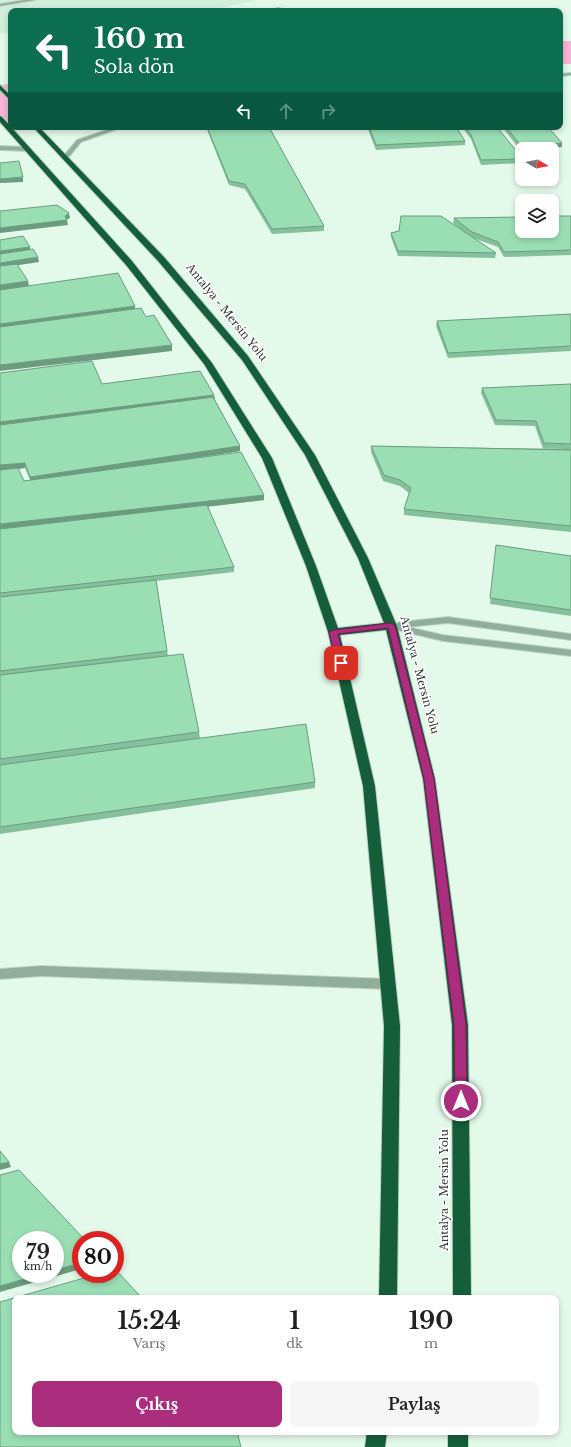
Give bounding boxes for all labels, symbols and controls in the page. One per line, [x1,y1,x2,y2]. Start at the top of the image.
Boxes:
text: 160 m [94,21,185,56]
icon: left [28,24,80,76]
text: Sola dön [94,56,175,78]
icon: left [233,100,255,122]
icon: ahead [275,100,297,122]
icon: right [317,100,339,122]
north arrow [515,142,559,186]
map controls [515,142,559,238]
button: layers [515,194,559,238]
street label: Antalya - Mersin Yolu [183,260,271,364]
street label: Antalya - Mersin Yolu [397,614,443,736]
pin [324,646,358,680]
icon: arrive [330,652,352,674]
position arrow [440,1080,482,1122]
street label: Antalya - Mersin Yolu [437,1129,451,1252]
speed limit sign: 80 [72,1231,124,1283]
text: 79 [26,1240,50,1264]
text: km/h [24,1260,52,1273]
text: 15:24 [118,1306,181,1335]
text: 1 [289,1306,300,1335]
text: 190 [409,1306,453,1335]
text: Varış [133,1335,165,1352]
text: dk [286,1335,303,1352]
text: m [424,1335,438,1352]
button: Çıkış [32,1381,282,1427]
button: Paylaş [290,1381,539,1427]

